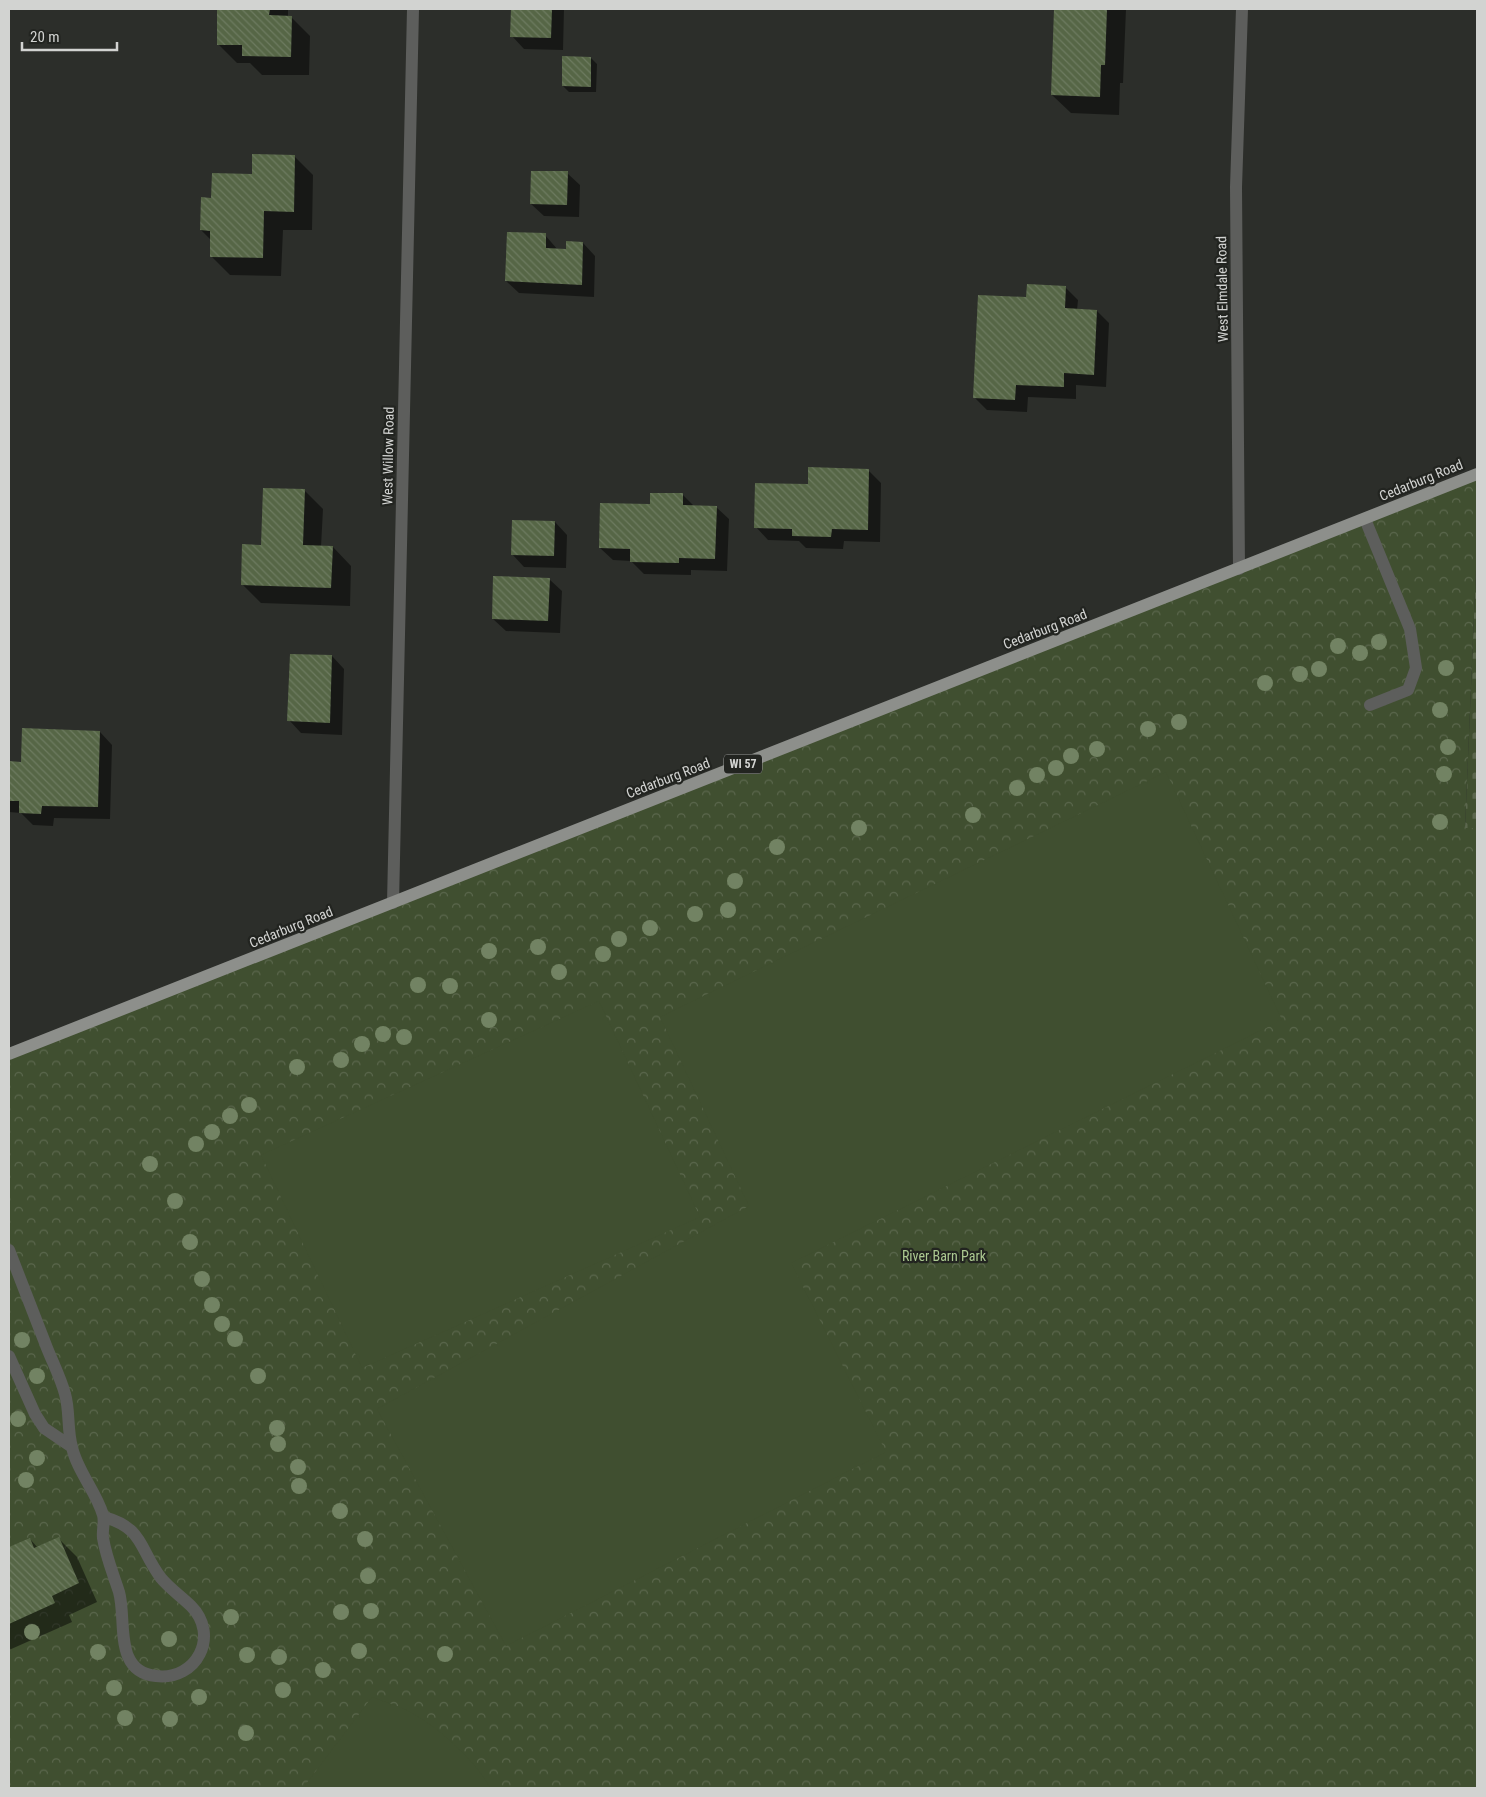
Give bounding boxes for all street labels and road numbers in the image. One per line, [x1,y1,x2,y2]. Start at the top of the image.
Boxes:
street label: West Elmdale Road [1213,236,1231,342]
street label: West Willow Road [379,407,397,505]
street label: Cedarburg Road [1377,456,1465,504]
street label: Cedarburg Road [1001,606,1089,652]
road number: WI 57 [724,754,762,774]
street label: Cedarburg Road [624,755,712,801]
street label: Cedarburg Road [247,903,335,951]

